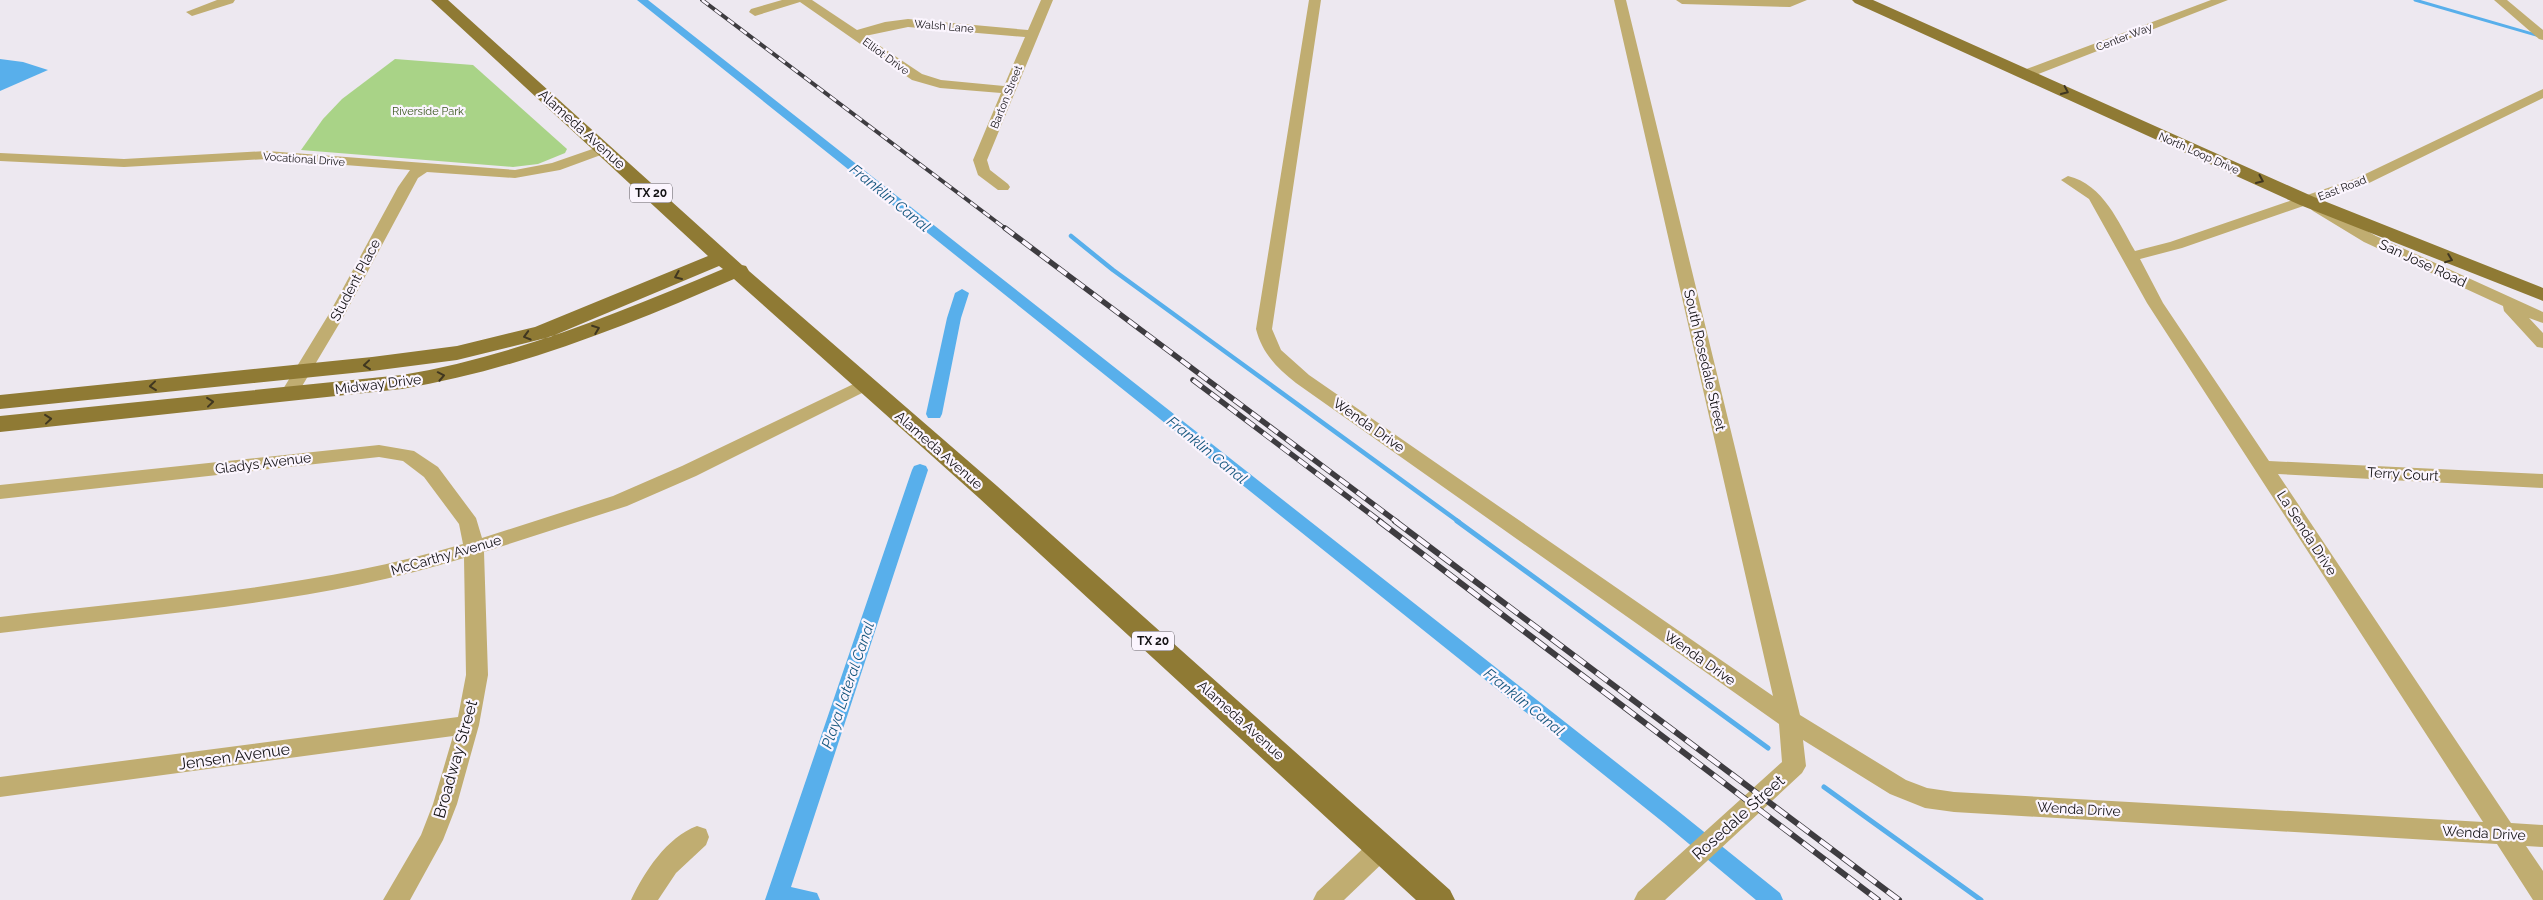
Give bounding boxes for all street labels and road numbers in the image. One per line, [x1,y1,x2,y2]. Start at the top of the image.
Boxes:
street label: Walsh Lane [914,17,975,36]
street label: Center Way [2094,21,2154,54]
street label: Elliot Drive [860,35,912,78]
street label: Barton Street [988,63,1025,131]
street label: Alameda Avenue [536,86,628,172]
street label: North Loop Drive [2156,130,2242,177]
street label: Vocational Drive [263,150,346,169]
street label: East Road [2316,173,2368,204]
road number: TX 20 [630,184,672,202]
street label: Student Place [327,236,383,324]
street label: San Jose Road [2377,236,2469,290]
street label: South Rosedale Street [1681,288,1729,433]
street label: Midway Drive [334,371,422,397]
street label: Wenda Drive [1330,395,1408,455]
street label: Alameda Avenue [892,408,986,492]
street label: Gladys Avenue [214,449,312,477]
street label: Terry Court [2367,464,2440,484]
street label: La Senda Drive [2274,488,2340,578]
street label: McCarthy Avenue [389,532,503,578]
street label: Wenda Drive [1661,628,1739,688]
road number: TX 20 [1132,631,1174,650]
street label: Alameda Avenue [1195,677,1287,763]
street label: Broadway Street [430,697,482,820]
street label: Jensen Avenue [177,739,291,774]
street label: Rosedale Street [1688,771,1789,864]
street label: Wenda Drive [2037,799,2121,819]
street label: Wenda Drive [2442,823,2526,843]

